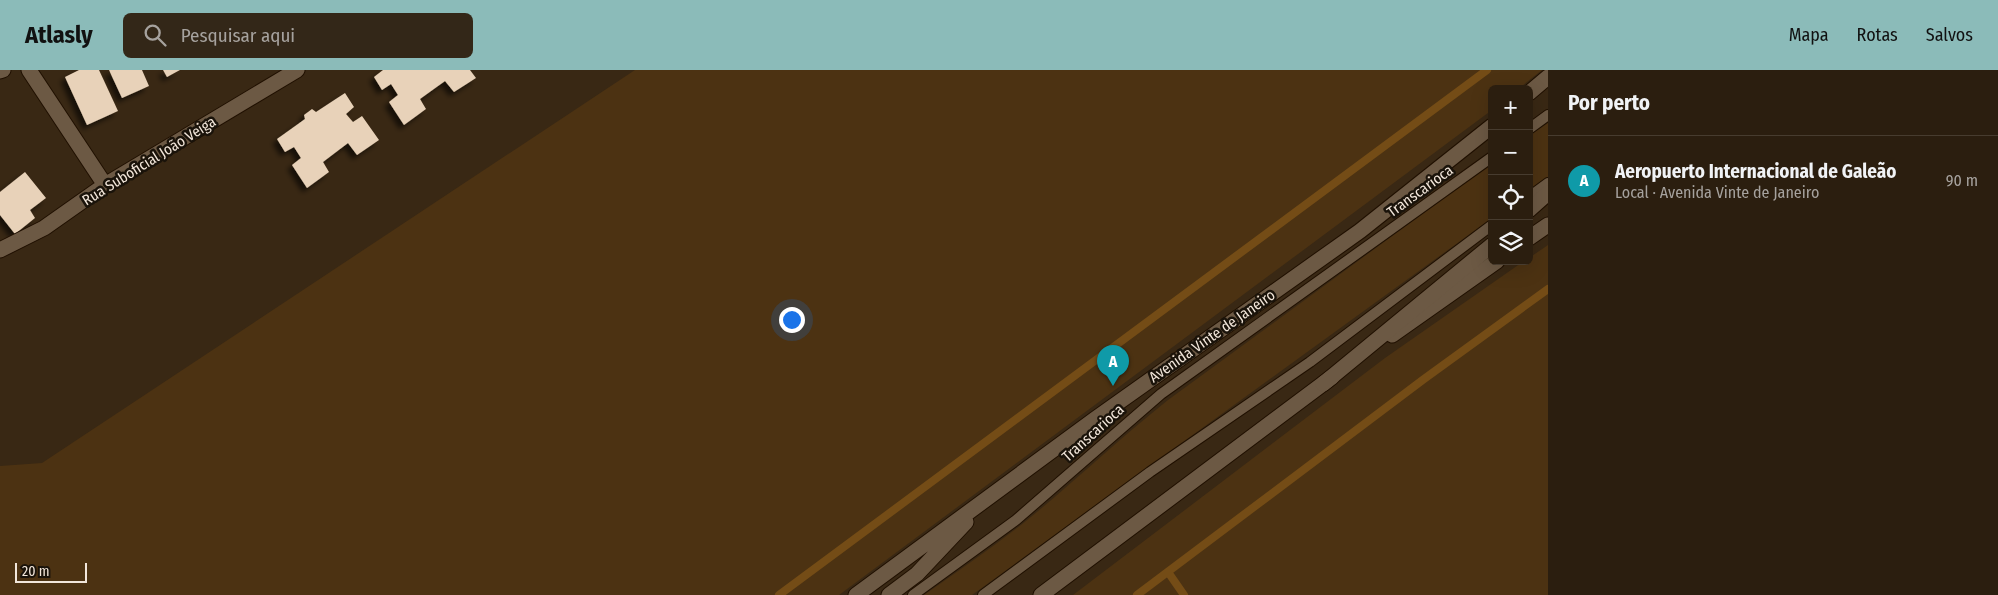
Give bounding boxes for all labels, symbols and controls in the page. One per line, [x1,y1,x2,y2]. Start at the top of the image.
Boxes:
search box [123,13,473,58]
text: Atlasly [25,21,93,49]
icon: search [141,21,169,49]
text: Pesquisar aqui [181,24,295,47]
text: Mapa [1789,24,1829,46]
text: Rotas [1857,24,1898,46]
text: Salvos [1926,24,1973,46]
map controls [1488,85,1533,265]
button: + [1488,85,1533,130]
text: Por perto [1568,90,1650,116]
street label: Rua Suboficial João Veiga [79,113,219,209]
button: − [1488,130,1533,175]
text: Aeropuerto Internacional de Galeão [1615,160,1896,183]
street label: Transcarioca [1384,161,1456,221]
text: A [1580,171,1588,190]
text: 90 m [1946,171,1978,190]
button: locate [1488,175,1533,220]
text: Local · Avenida Vinte de Janeiro [1615,183,1819,202]
button: layers [1488,220,1533,265]
street label: Avenida Vinte de Janeiro [1146,286,1279,386]
your location [779,307,805,333]
pin: A [1097,345,1129,386]
street label: Transcarioca [1058,401,1128,465]
scale bar [15,560,88,583]
text: 20 m [22,563,50,580]

